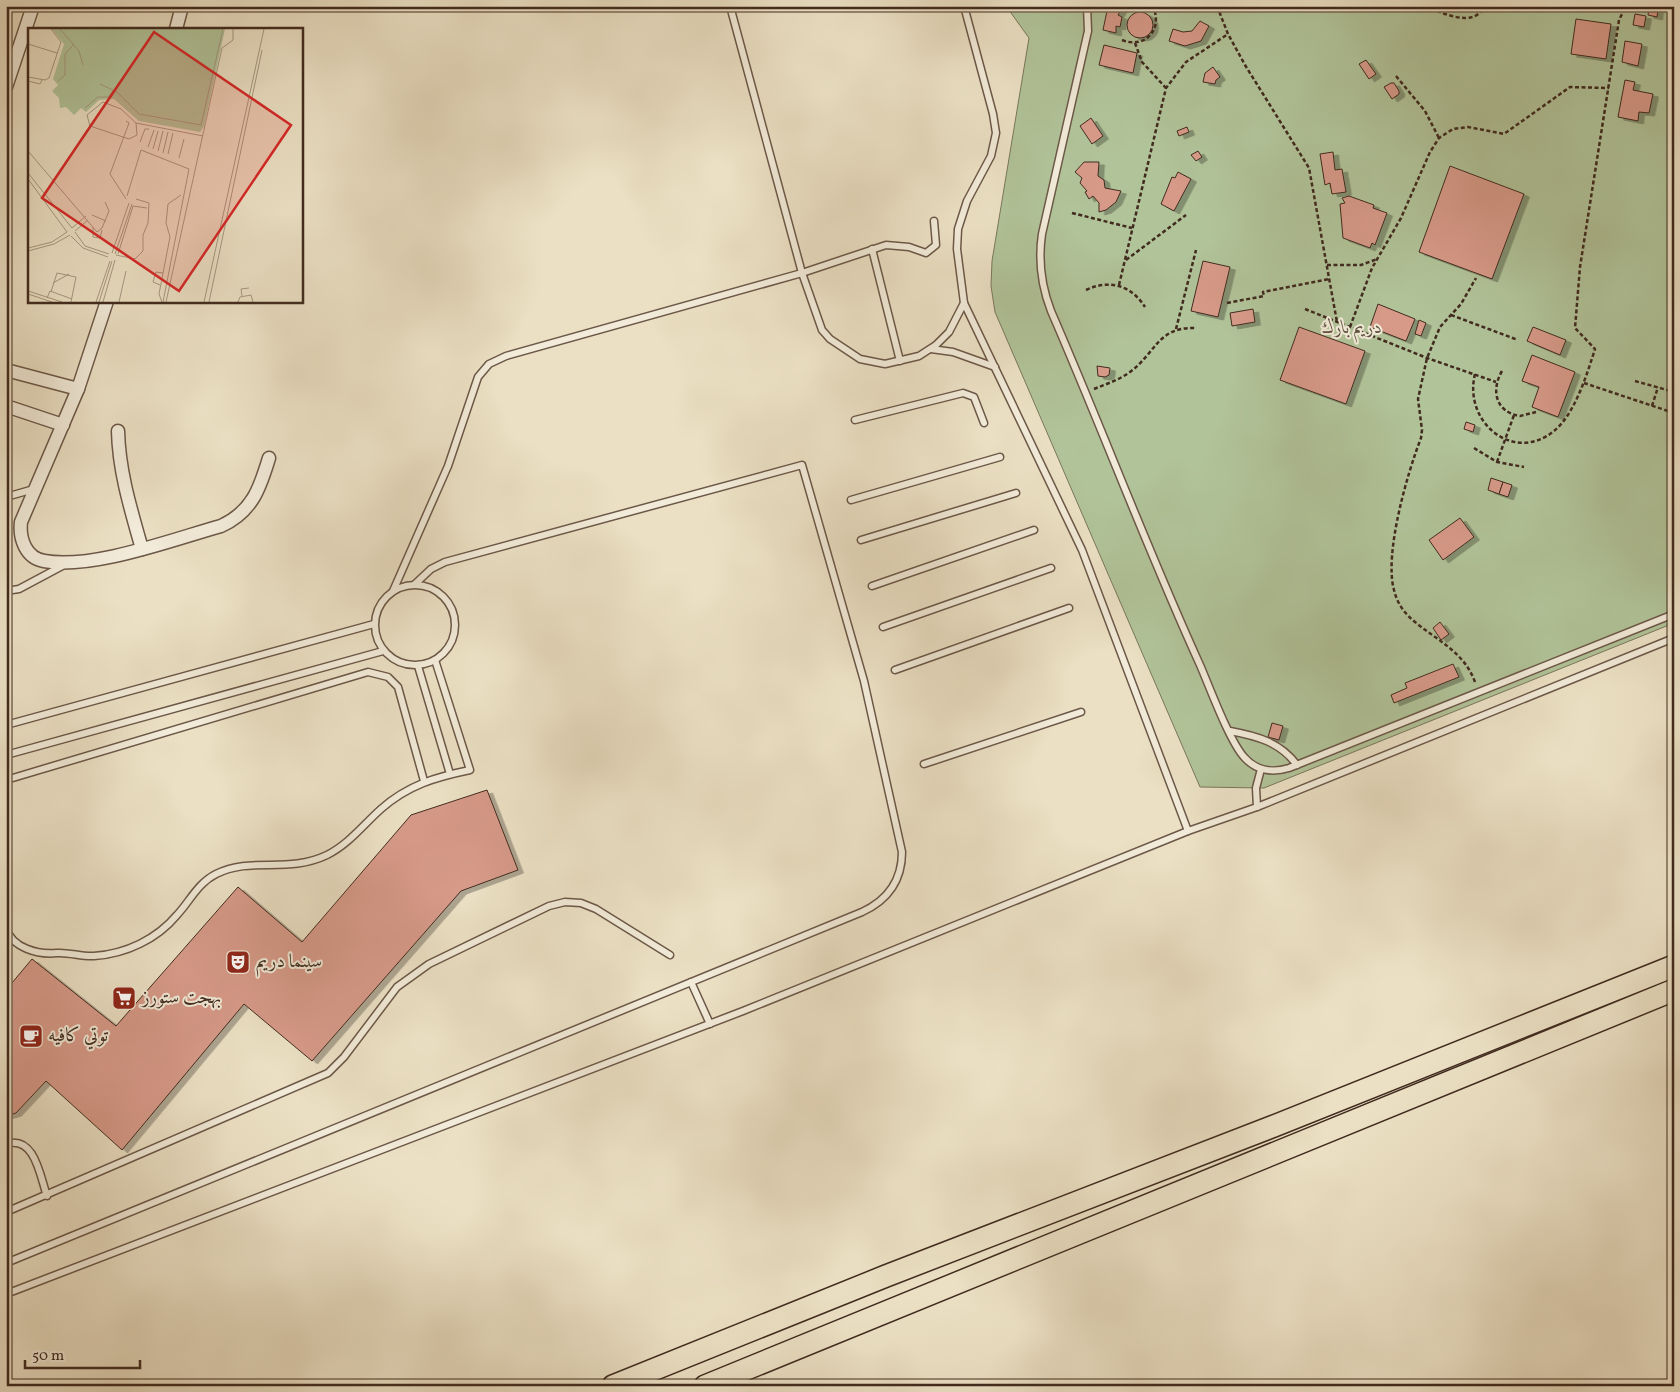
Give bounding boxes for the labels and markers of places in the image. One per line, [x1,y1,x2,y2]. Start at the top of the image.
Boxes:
theatre icon: سينما دريم [225,949,251,975]
place label: سينما دريم [256,949,322,977]
supermarket icon: بهجت ستورز [111,985,137,1011]
place label: بهجت ستورز [140,985,221,1011]
cafe icon: توتي كافيه [18,1023,44,1049]
place label: توتي كافيه [48,1023,108,1050]

